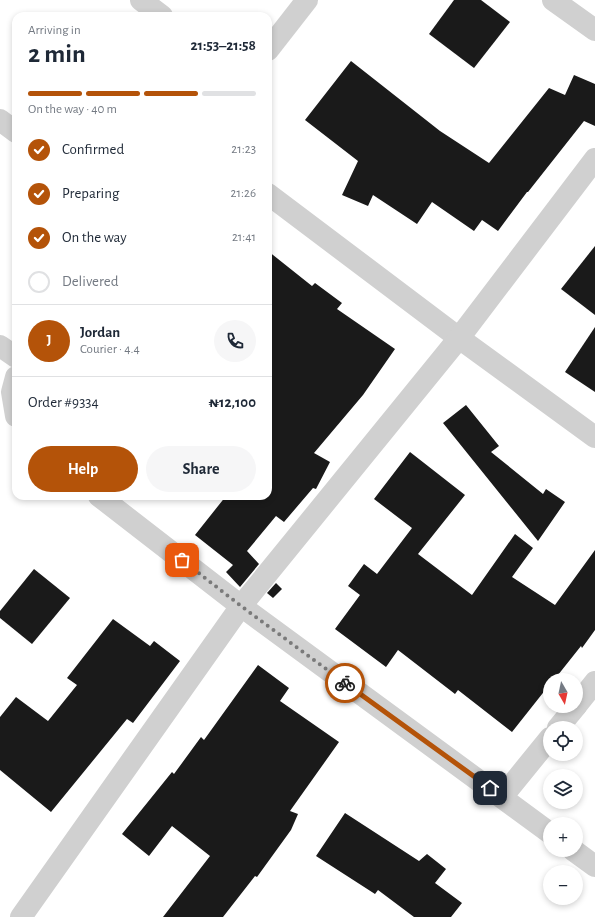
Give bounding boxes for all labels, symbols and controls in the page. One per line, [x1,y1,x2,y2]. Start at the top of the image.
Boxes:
text: Arriving in [28,24,81,37]
text: 21:53–21:58 [190,38,256,53]
text: 2 min [28,41,86,67]
text: On the way · 40 m [28,103,117,116]
icon: check [28,139,50,161]
text: Confirmed [62,142,124,157]
text: 21:23 [231,143,256,156]
icon: check [28,183,50,205]
text: Preparing [62,186,119,201]
text: 21:26 [231,187,256,200]
icon: check [28,227,50,249]
text: On the way [62,230,127,245]
text: 21:41 [232,231,256,244]
text: Delivered [62,274,119,289]
button: phone [214,320,256,362]
text: Jordan [80,325,120,340]
text: J [46,333,52,348]
text: Courier · 4.4 [80,343,140,356]
text: Order #9334 [28,395,99,410]
text: ₦12,100 [208,395,256,410]
button: Help [28,446,138,492]
button: Share [146,446,256,492]
pin [165,543,199,577]
icon: bag [171,549,193,571]
courier [325,663,365,703]
icon: bike [334,672,356,694]
north arrow [543,673,583,713]
map controls [543,673,583,905]
button: locate [543,721,583,761]
button: layers [543,769,583,809]
pin [473,771,507,805]
icon: home [479,777,501,799]
button: + [543,817,583,857]
button: − [543,865,583,905]

